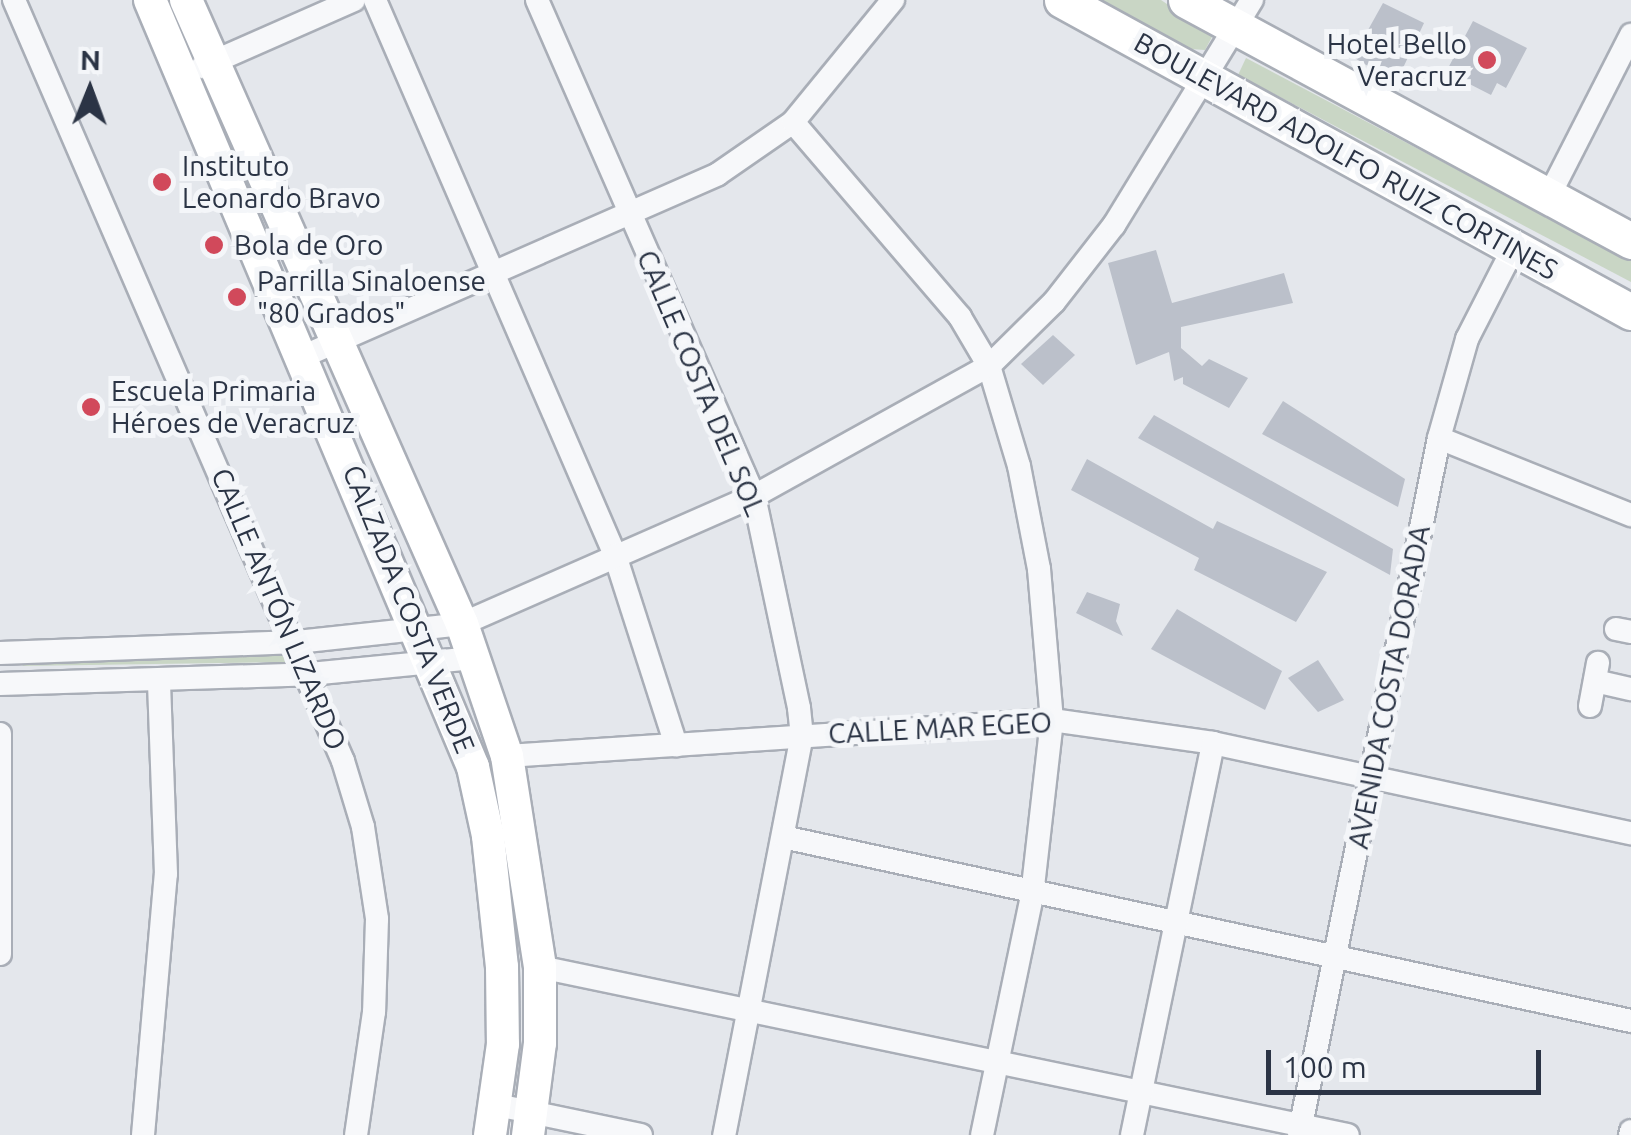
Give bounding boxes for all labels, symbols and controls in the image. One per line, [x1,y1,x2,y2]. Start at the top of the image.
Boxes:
street label: BOULEVARD ADOLFO RUIZ CORTINES [1129,25,1563,287]
place label: Hotel Bello Veracruz [1327,27,1467,93]
north arrow [40,40,140,140]
text: N [80,44,101,75]
marker: Hotel Bello Veracruz [1476,49,1498,71]
place label: Instituto Leonardo Bravo [182,149,381,215]
marker: Instituto Leonardo Bravo [151,171,173,193]
place label: Bola de Oro [234,228,383,262]
marker: Bola de Oro [203,234,225,256]
street label: CALLE COSTA DEL SOL [630,245,772,521]
place label: Parrilla Sinaloense "80 Grados" [257,264,486,330]
marker: Parrilla Sinaloense "80 Grados" [226,286,248,308]
place label: Escuela Primaria Héroes de Veracruz [111,374,355,440]
marker: Escuela Primaria Héroes de Veracruz [80,396,102,418]
street label: CALZADA COSTA VERDE [336,460,482,758]
street label: CALLE ANTÓN LIZARDO [204,463,354,755]
street label: AVENIDA COSTA DORADA [1341,522,1437,852]
street label: CALLE MAR EGEO [827,705,1053,751]
scale bar [1271,1030,1546,1092]
text: 100 m [1283,1050,1367,1084]

